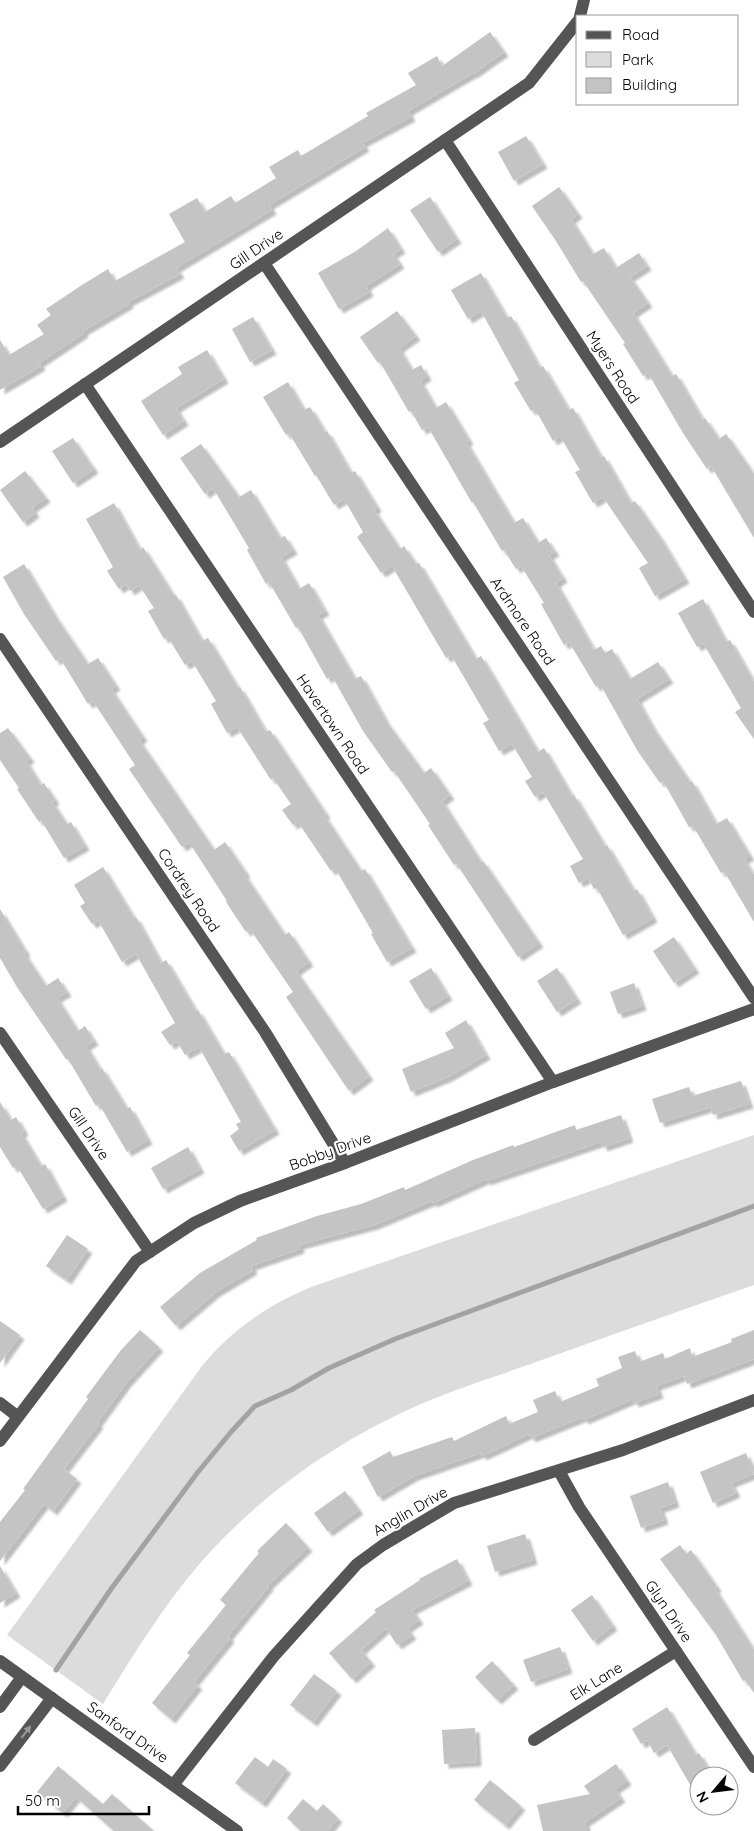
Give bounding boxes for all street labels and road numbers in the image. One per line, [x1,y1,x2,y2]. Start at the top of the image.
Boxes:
street label: Gill Drive [226,224,286,274]
street label: Myers Road [582,327,644,407]
street label: Ardmore Road [487,573,559,669]
street label: Havertown Road [292,670,374,778]
street label: Cordrey Road [154,844,224,936]
street label: Gill Drive [64,1103,114,1163]
street label: Bobby Drive [286,1127,374,1175]
street label: Anglin Drive [369,1482,451,1540]
street label: Glyn Drive [641,1576,697,1646]
street label: Elk Lane [566,1657,626,1705]
street label: Sanford Drive [84,1697,172,1767]

